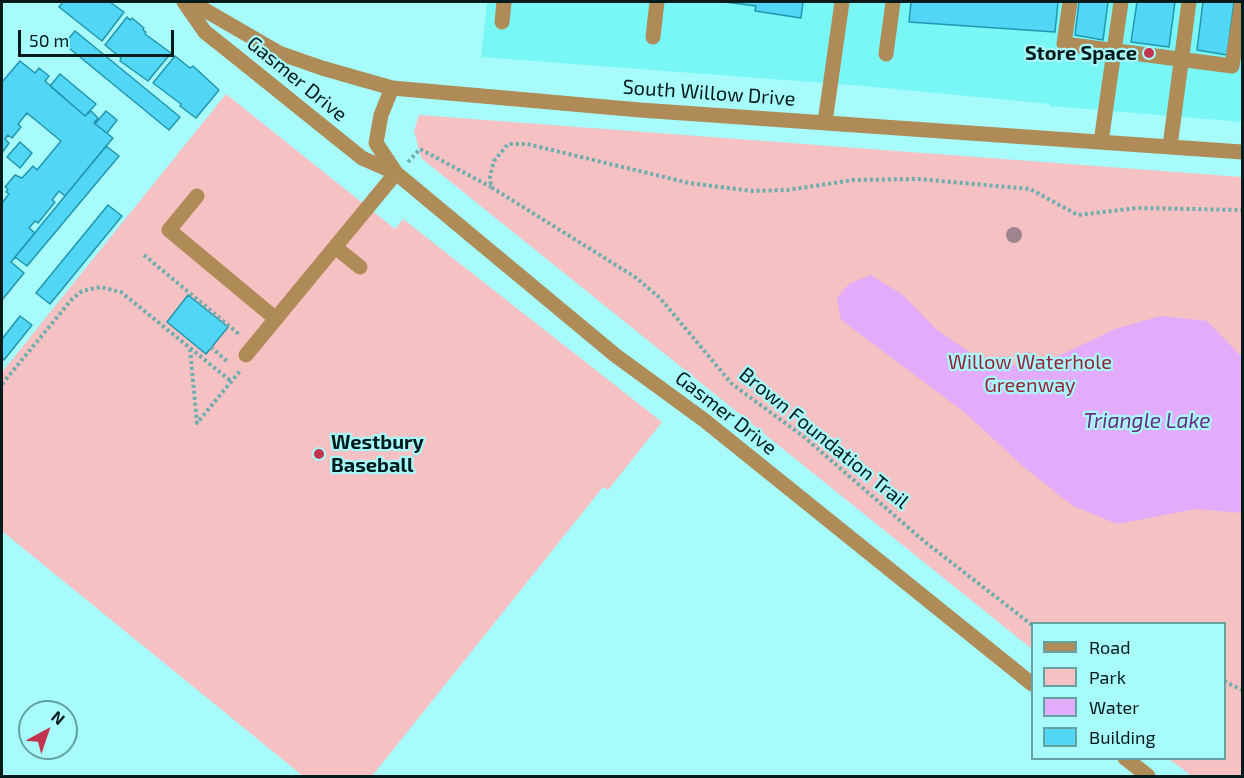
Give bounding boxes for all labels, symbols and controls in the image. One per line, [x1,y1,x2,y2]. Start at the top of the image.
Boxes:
scale bar [21,18,177,56]
text: 50 m [29,29,69,51]
street label: Gasmer Drive [242,31,352,127]
place label: Store Space [1025,41,1137,65]
marker: Store Space [1142,46,1156,60]
street label: South Willow Drive [622,75,796,111]
park label: Willow Waterhole Greenway [948,350,1112,397]
street label: Brown Foundation Trail [734,362,914,514]
street label: Gasmer Drive [671,366,781,460]
water label: Triangle Lake [1083,408,1211,434]
place label: Westbury Baseball [331,430,424,477]
marker: Westbury Baseball [312,447,326,461]
legend [1031,622,1226,760]
text: Road [1089,636,1130,658]
text: Park [1089,666,1126,688]
text: Water [1089,696,1139,718]
north arrow [18,700,78,760]
text: N [48,706,69,728]
text: Building [1089,726,1156,748]

